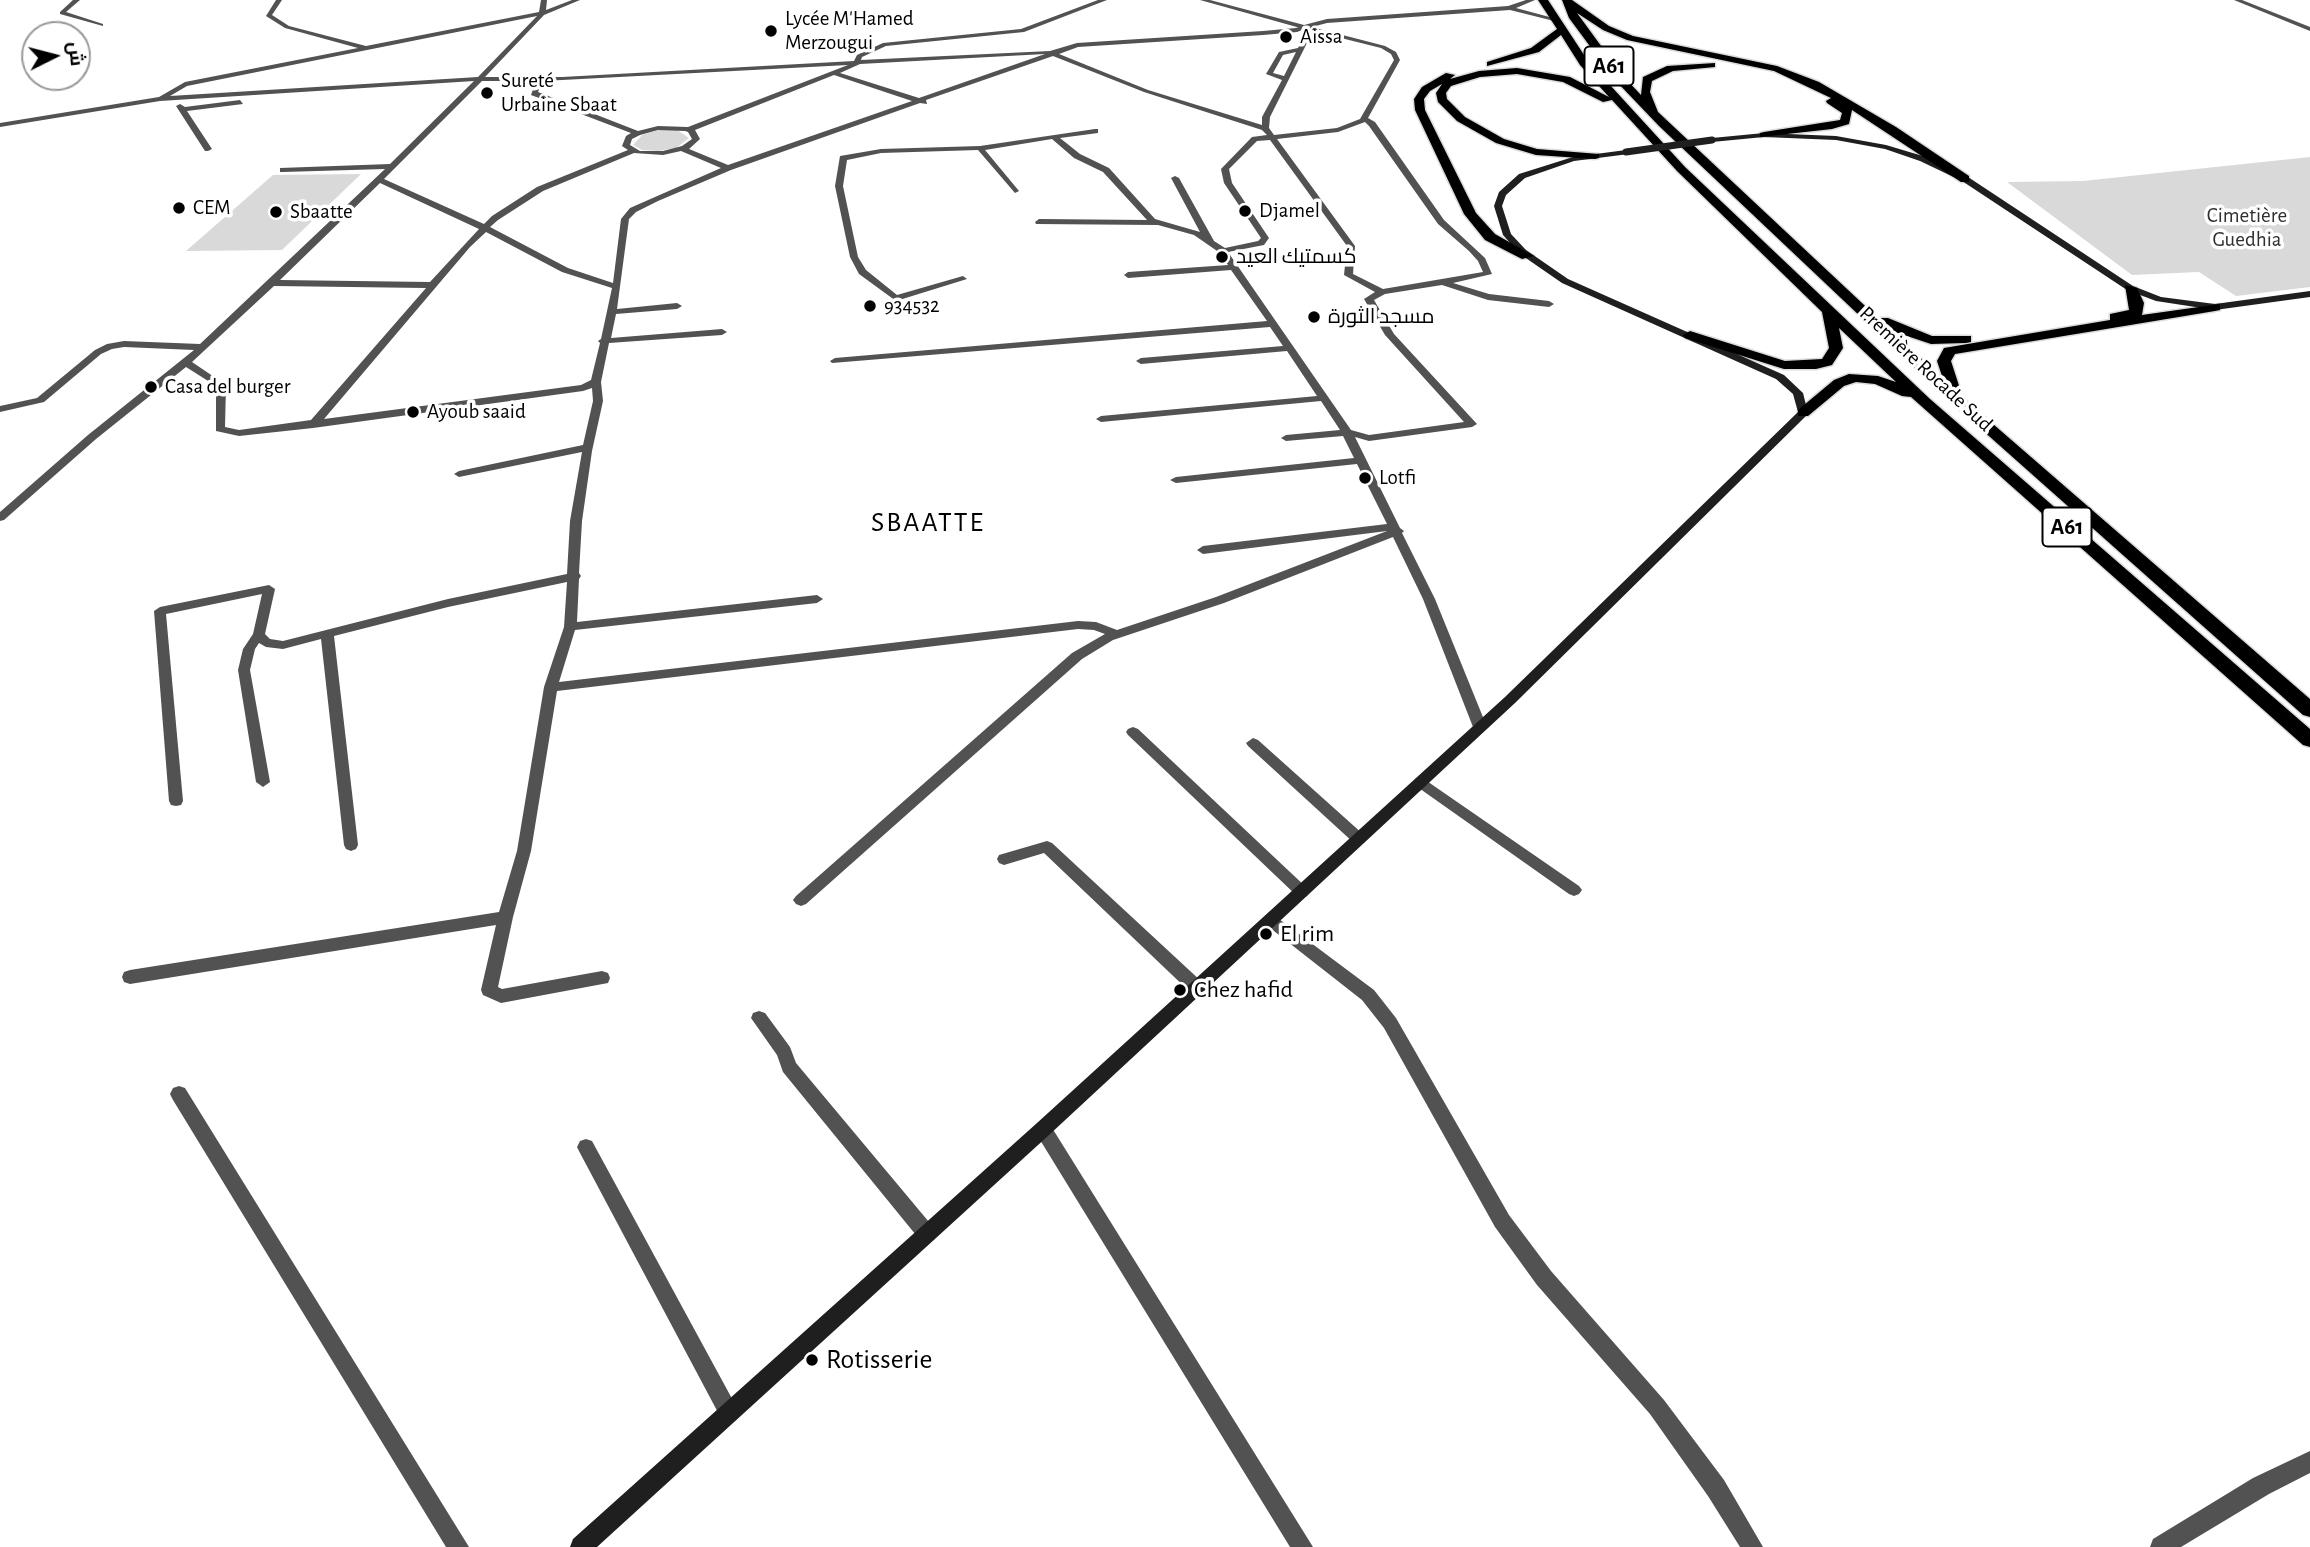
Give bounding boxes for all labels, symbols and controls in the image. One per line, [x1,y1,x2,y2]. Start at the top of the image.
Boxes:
place label: Lycée M'Hamed Merzougui [785,6,914,56]
north arrow [21,21,91,91]
marker: Lycée M'Hamed Merzougui [763,23,779,39]
place label: Aissa [1300,24,1342,50]
marker: Aissa [1278,29,1294,45]
text: ش [65,41,86,67]
road number: A61 [1584,46,1634,86]
place label: Sureté Urbaine Sbaat [501,68,617,118]
marker: Sureté Urbaine Sbaat [479,85,495,101]
place label: CEM [193,195,231,221]
place label: Djamel [1259,198,1320,224]
place label: Sbaatte [290,199,353,225]
marker: CEM [171,200,187,216]
marker: Djamel [1237,203,1253,219]
park label: Cimetière Guedhia [2207,203,2287,253]
marker: Sbaatte [268,204,284,220]
place label: كسمتيك العيد [1236,244,1357,270]
marker: كسمتيك العيد [1214,249,1230,265]
place label: 934532 [884,293,940,319]
marker: 934532 [862,298,878,314]
street label: Première Rocade Sud [1854,301,1998,437]
place label: مسجد الثورة [1328,304,1434,330]
marker: مسجد الثورة [1306,309,1322,325]
place label: Casa del burger [165,374,291,400]
marker: Casa del burger [143,379,159,395]
place label: Ayoub saaid [427,399,526,425]
marker: Ayoub saaid [405,404,421,420]
place label: Lotfi [1379,465,1416,491]
marker: Lotfi [1357,470,1373,486]
district label: SBAATTE [872,506,984,540]
road number: A61 [2042,508,2092,547]
place label: El rim [1280,920,1334,948]
marker: El rim [1258,926,1274,942]
place label: Chez hafid [1194,976,1293,1004]
marker: Chez hafid [1172,982,1188,998]
place label: Rotisserie [826,1343,932,1377]
marker: Rotisserie [804,1352,820,1368]

